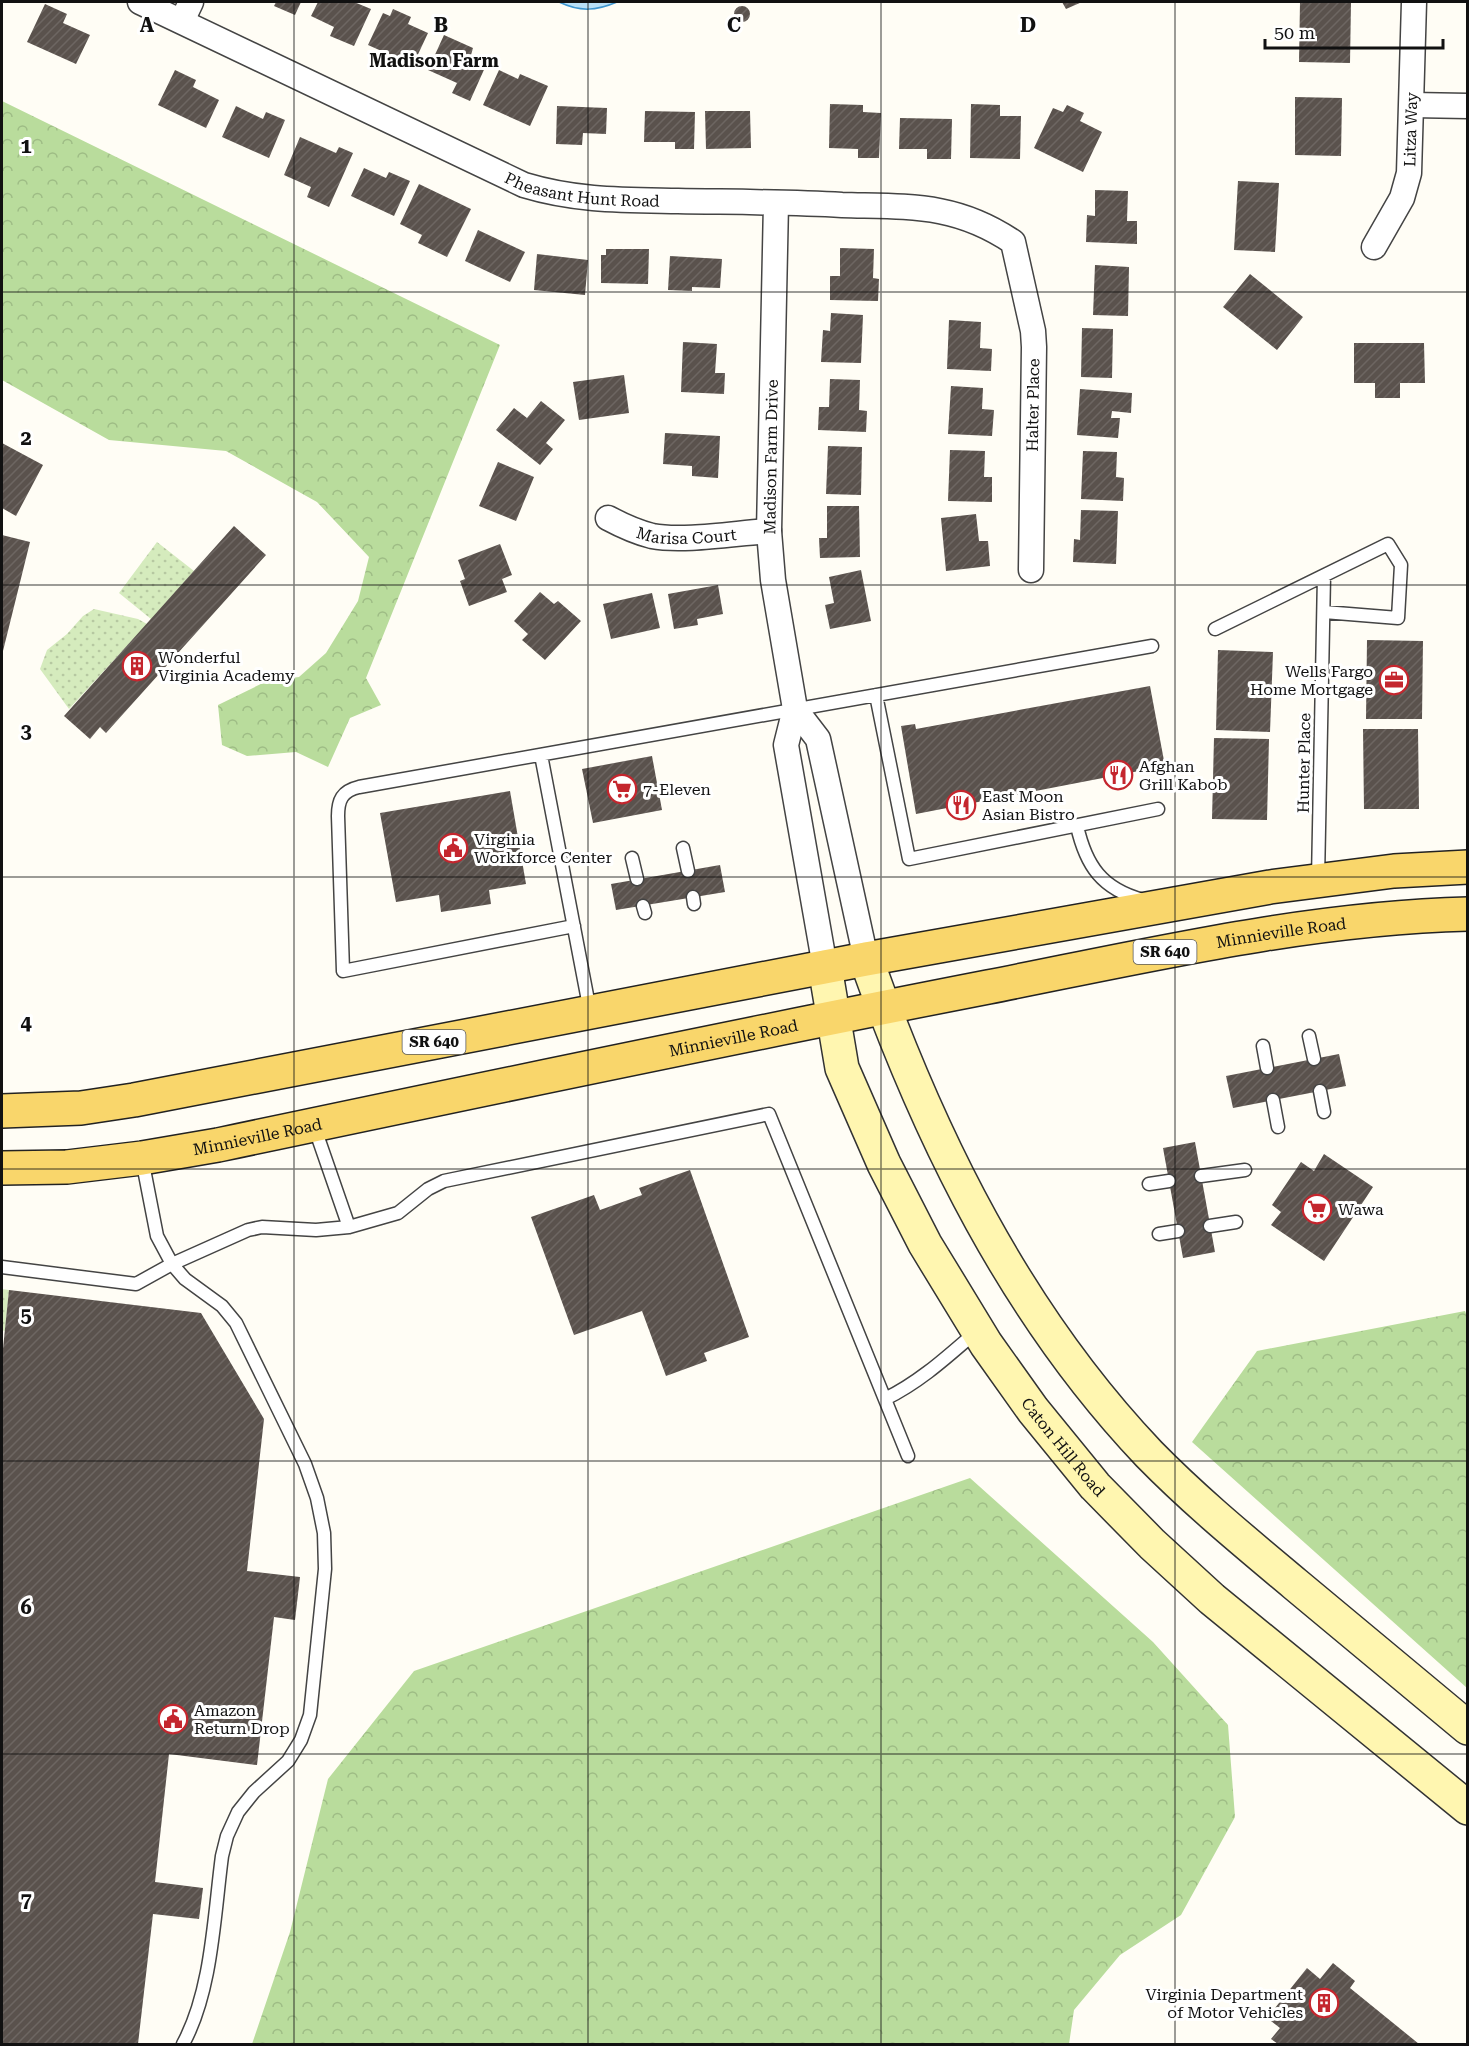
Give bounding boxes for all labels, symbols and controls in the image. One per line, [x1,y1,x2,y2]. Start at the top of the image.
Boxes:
scale bar [1265,12,1444,50]
text: A [140,13,155,37]
text: B [434,13,448,37]
text: C [727,13,741,37]
text: D [1020,13,1036,37]
text: 50 m [1274,22,1315,43]
district label: Madison Farm [369,50,499,71]
street label: Litza Way [1400,91,1421,167]
text: 1 [20,134,32,158]
street label: Pheasant Hunt Road [502,168,660,210]
street label: Halter Place [1023,358,1043,452]
street label: Madison Farm Drive [760,379,782,535]
text: 2 [20,426,32,450]
street label: Marisa Court [634,522,737,548]
place label: Wonderful Virginia Academy [158,648,295,685]
building icon: Wonderful Virginia Academy [121,650,153,682]
place label: Wells Fargo Home Mortgage [1250,662,1373,699]
office icon: Wells Fargo Home Mortgage [1378,664,1410,696]
street label: Hunter Place [1294,713,1314,813]
text: 3 [20,719,32,743]
place label: Afghan Grill Kabob [1139,757,1228,794]
restaurant icon: Afghan Grill Kabob [1102,759,1134,791]
supermarket icon: 7-Eleven [606,773,638,805]
place label: 7-Eleven [643,780,711,799]
place label: East Moon Asian Bistro [982,787,1075,824]
restaurant icon: East Moon Asian Bistro [945,789,977,821]
place label: Virginia Workforce Center [474,830,612,867]
public building icon: Virginia Workforce Center [437,832,469,864]
street label: Minnieville Road [1215,913,1347,952]
road number: SR 640 [1134,940,1196,964]
text: 4 [20,1011,32,1035]
street label: Minnieville Road [667,1015,799,1060]
road number: SR 640 [402,1030,466,1054]
street label: Minnieville Road [191,1114,324,1159]
supermarket icon: Wawa [1301,1193,1333,1225]
place label: Wawa [1338,1200,1384,1219]
text: 5 [20,1303,32,1327]
street label: Caton Hill Road [1018,1394,1109,1500]
text: 6 [20,1595,32,1619]
place label: Amazon Return Drop [194,1701,290,1738]
public building icon: Amazon Return Drop [157,1703,189,1735]
text: 7 [20,1888,32,1912]
place label: Virginia Department of Motor Vehicles [1145,1985,1303,2022]
building icon: Virginia Department of Motor Vehicles [1308,1987,1340,2019]

